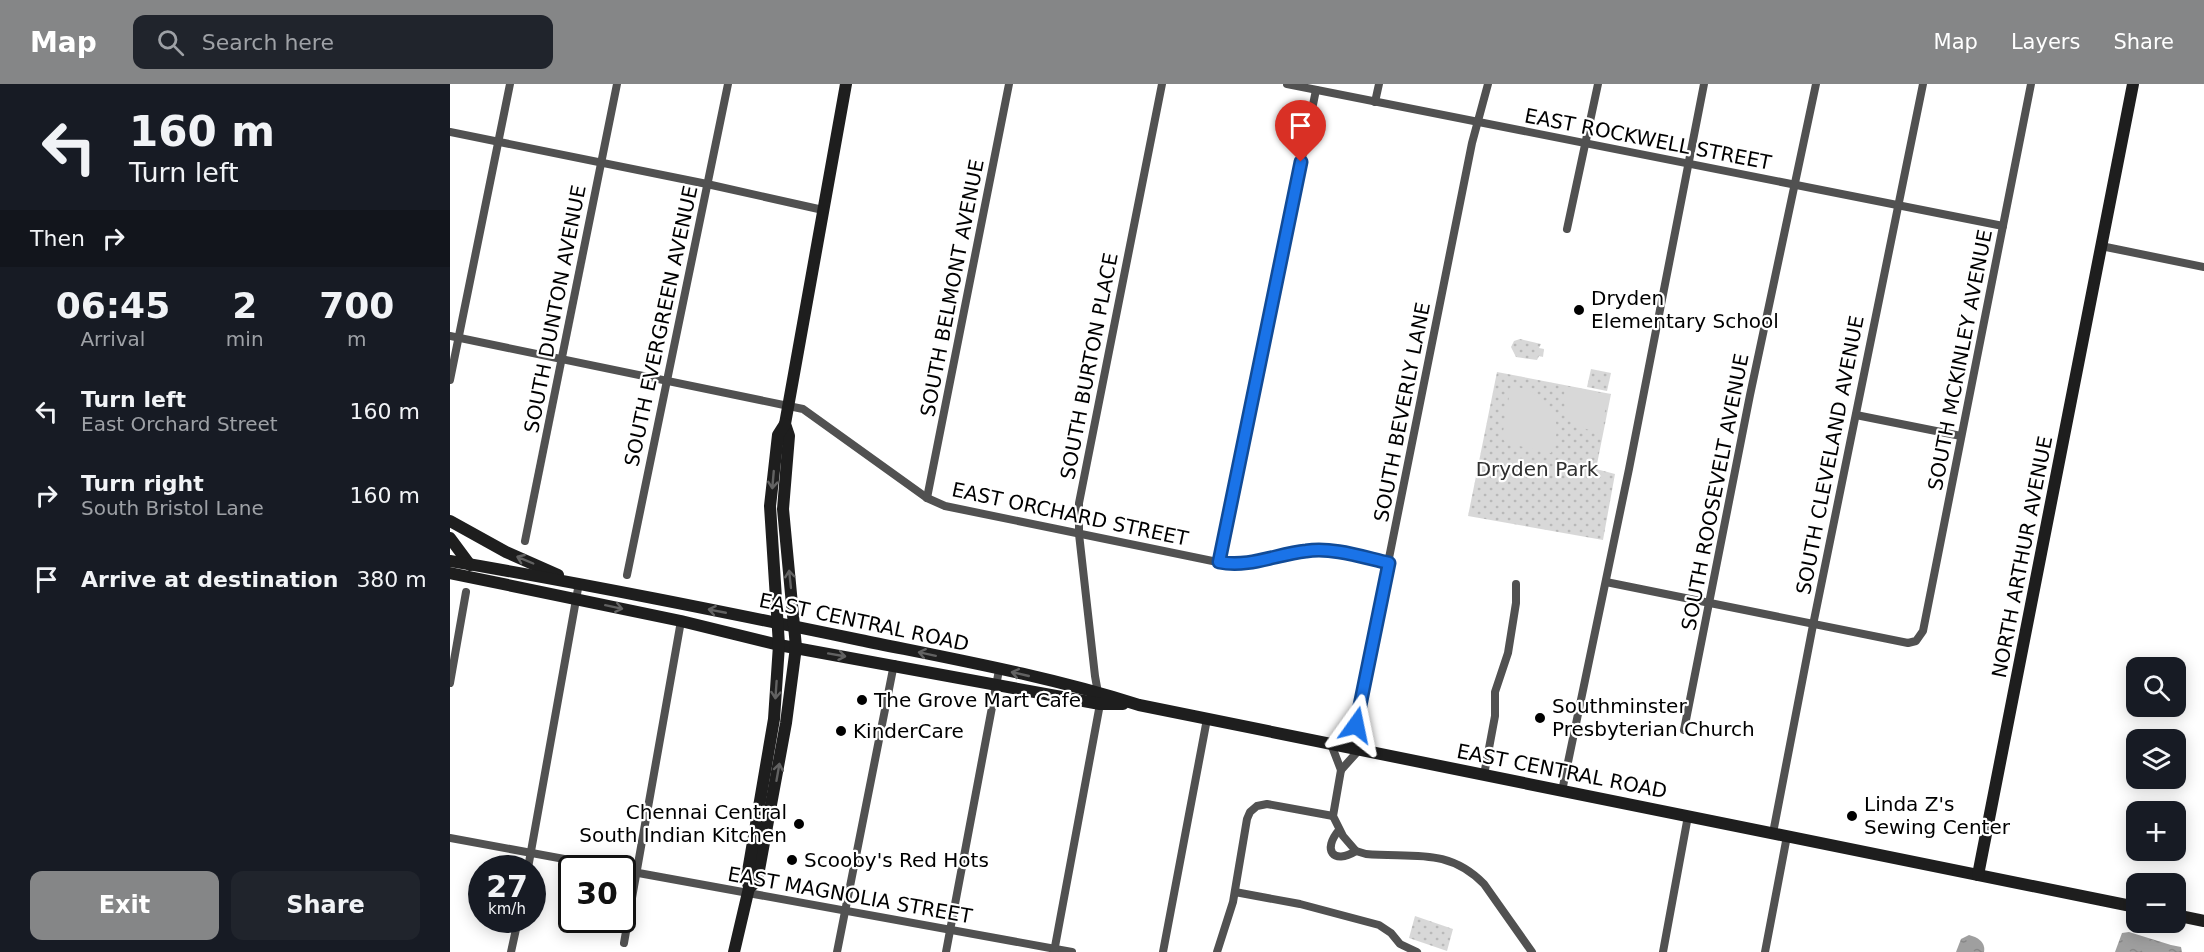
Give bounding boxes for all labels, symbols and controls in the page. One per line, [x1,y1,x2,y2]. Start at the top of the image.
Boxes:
search box [133,15,553,69]
text: Map [30,26,97,59]
icon: search [154,26,187,59]
text: Search here [202,30,334,55]
text: Map [1934,30,1978,54]
text: Layers [2011,30,2080,54]
text: Share [2113,30,2174,54]
pin [1275,100,1326,162]
street label: EAST ROCKWELL STREET [1523,103,1774,175]
text: 160 m [129,107,275,156]
icon: left [30,108,108,186]
icon: arrive [1284,109,1317,142]
text: Turn left [129,157,239,188]
street label: SOUTH BELMONT AVENUE [915,157,989,419]
street label: SOUTH DUNTON AVENUE [519,183,591,435]
street label: SOUTH EVERGREEN AVENUE [619,183,703,469]
icon: right [97,222,130,255]
text: Then [30,226,85,251]
street label: SOUTH MCKINLEY AVENUE [1923,228,1997,492]
street label: SOUTH BURTON PLACE [1055,251,1123,481]
text: 06:45 [56,285,170,326]
text: 2 [232,285,257,326]
text: 700 [319,285,394,326]
place label: Dryden Elementary School [1591,286,1779,333]
street label: SOUTH BEVERLY LANE [1369,300,1435,524]
marker: Dryden Elementary School [1572,303,1586,317]
street label: SOUTH CLEVELAND AVENUE [1791,313,1869,597]
text: Arrival [80,327,145,351]
text: min [226,327,264,351]
text: m [347,327,367,351]
street label: SOUTH ROOSEVELT AVENUE [1676,351,1754,633]
text: Turn left [81,387,186,412]
icon: left [30,395,63,428]
text: 160 m [350,399,420,424]
text: East Orchard Street [81,412,278,436]
street label: NORTH ARTHUR AVENUE [1987,434,2057,680]
park label: Dryden Park [1476,457,1599,481]
one-way arrow [767,469,778,489]
text: Turn right [81,471,204,496]
street label: EAST ORCHARD STREET [950,477,1191,551]
icon: right [30,479,63,512]
text: 160 m [350,483,420,508]
text: South Bristol Lane [81,496,264,520]
one-way arrow [516,554,535,565]
icon: arrive [30,563,63,596]
text: Arrive at destination [81,567,338,592]
text: 380 m [356,567,427,592]
one-way arrow [784,570,795,589]
street label: EAST CENTRAL ROAD [757,588,971,656]
one-way arrow [605,602,624,614]
one-way arrow [707,605,727,616]
one-way arrow [918,648,937,659]
one-way arrow [826,649,846,660]
map controls [2126,657,2186,933]
button: search [2126,657,2186,717]
one-way arrow [1011,668,1030,680]
one-way arrow [771,679,782,699]
place label: The Grove Mart Cafe [873,688,1081,712]
marker: The Grove Mart Cafe [855,693,869,707]
position arrow [1324,693,1388,757]
place label: Southminster Presbyterian Church [1552,694,1755,741]
marker: Southminster Presbyterian Church [1533,711,1547,725]
place label: KinderCare [853,719,964,743]
marker: KinderCare [834,724,848,738]
button: layers [2126,729,2186,789]
street label: EAST CENTRAL ROAD [1455,739,1669,803]
one-way arrow [772,763,783,783]
place label: Linda Z's Sewing Center [1864,792,2011,839]
place label: Chennai Central South Indian Kitchen [579,800,787,847]
button: + [2126,801,2186,861]
marker: Linda Z's Sewing Center [1845,809,1859,823]
marker: Chennai Central South Indian Kitchen [792,817,806,831]
place label: Scooby's Red Hots [804,848,989,872]
marker: Scooby's Red Hots [785,853,799,867]
speed limit sign: 30 [558,855,636,933]
street label: EAST MAGNOLIA STREET [726,862,975,928]
text: 27 [486,869,528,904]
button: Exit [30,871,219,940]
button: Share [231,871,420,940]
button: − [2126,873,2186,933]
text: km/h [488,900,526,918]

